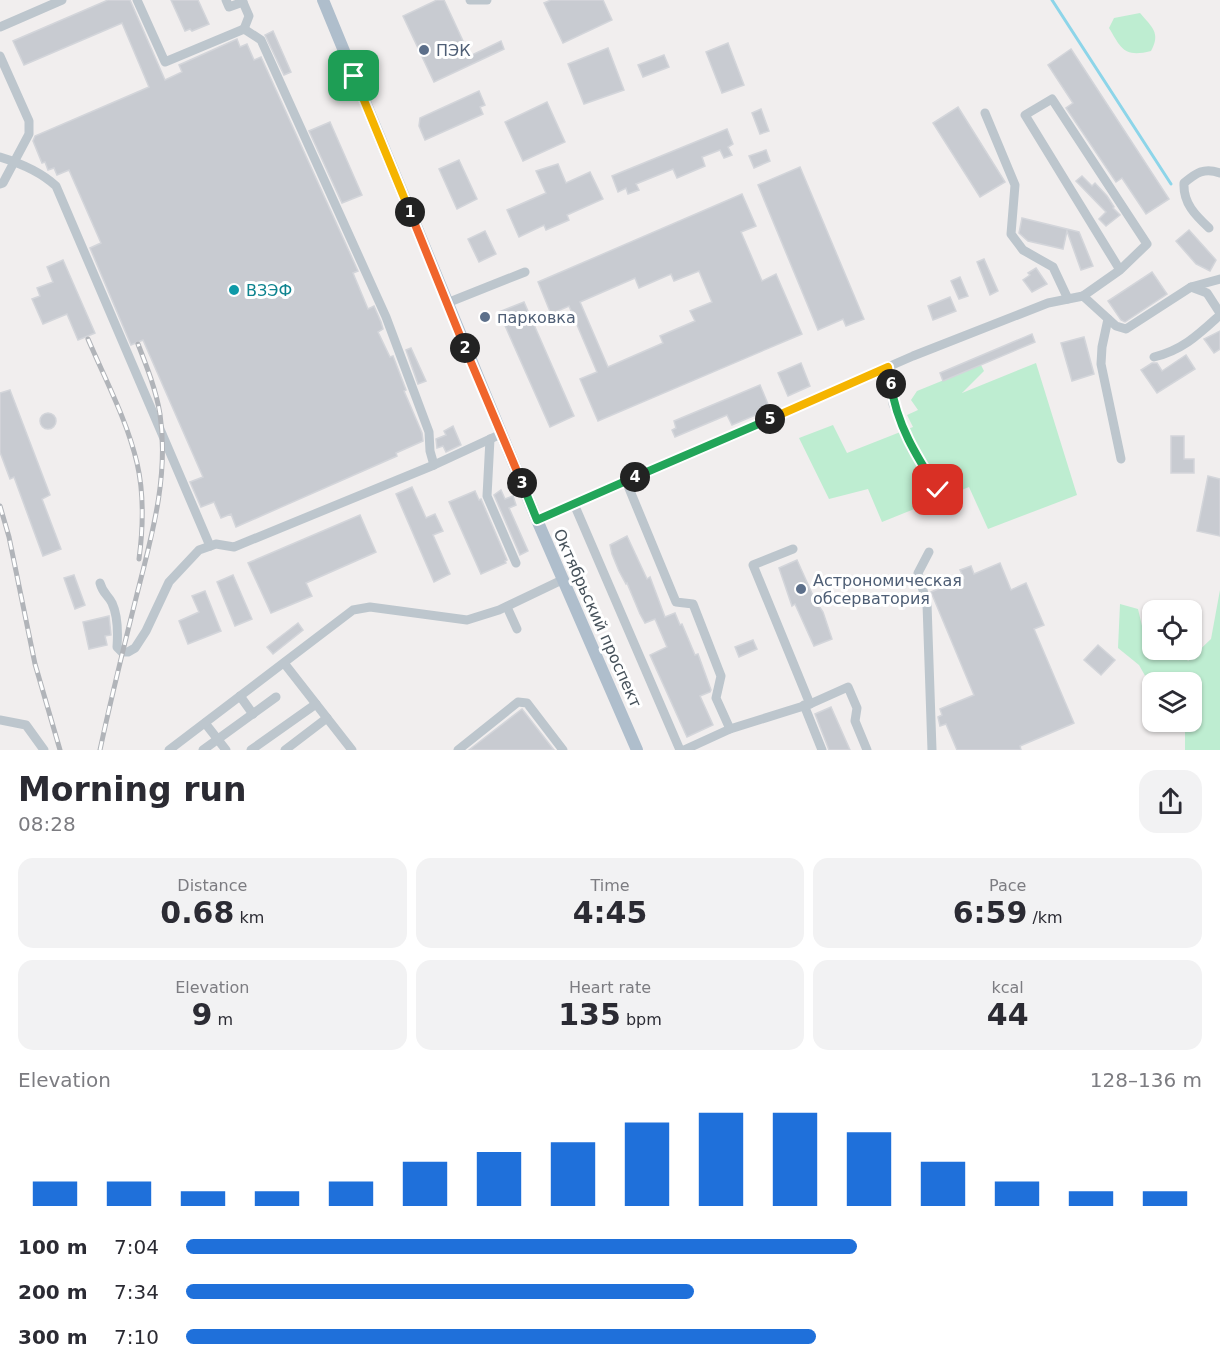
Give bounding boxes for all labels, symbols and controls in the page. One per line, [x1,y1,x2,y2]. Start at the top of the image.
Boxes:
place label: ПЭК [436,41,471,60]
marker: ПЭК [417,43,431,57]
pin [328,50,379,101]
icon: arrive [337,59,370,92]
pin: 1 [395,197,425,227]
text: 1 [404,202,416,221]
place label: ВЗЭФ [246,281,292,300]
marker: ВЗЭФ [227,283,241,297]
place label: парковка [497,308,576,327]
marker: парковка [478,310,492,324]
pin: 2 [450,333,480,363]
text: 2 [459,338,471,357]
pin: 6 [876,369,906,399]
text: 6 [885,374,897,393]
pin: 5 [755,404,785,434]
text: 5 [764,409,776,428]
pin: 4 [620,462,650,492]
pin [912,464,963,515]
text: 4 [629,467,641,486]
pin: 3 [507,468,537,498]
text: 3 [516,473,528,492]
icon: check [921,473,954,506]
street label: Октябрьский проспект [550,526,646,710]
place label: Aстрономическая обсерватория [813,571,962,608]
marker: Aстрономическая обсерватория [794,582,808,596]
map controls [1142,600,1202,732]
button: locate [1142,600,1202,660]
button: layers [1142,672,1202,732]
text: Morning run [18,770,246,809]
button: share [1139,770,1202,833]
text: 08:28 [18,812,76,836]
text: Distance [177,876,247,895]
text: Time [590,876,630,895]
text: Pace [989,876,1026,895]
text: 0.68 [160,895,234,930]
text: 4:45 [573,895,647,930]
text: 6:59 [953,895,1027,930]
text: km [234,908,264,927]
text: /km [1027,908,1063,927]
text: Elevation [175,978,249,997]
text: Heart rate [569,978,651,997]
text: kcal [992,978,1024,997]
text: 9 [192,997,212,1032]
text: 135 [558,997,621,1032]
text: 44 [987,997,1029,1032]
text: m [212,1010,233,1029]
text: bpm [621,1010,662,1029]
text: Elevation [18,1068,111,1092]
text: 128–136 m [1090,1068,1202,1092]
text: 100 m [18,1235,88,1259]
text: 7:04 [114,1235,159,1259]
text: 200 m [18,1280,88,1304]
text: 7:34 [114,1280,159,1304]
text: 300 m [18,1325,88,1349]
text: 7:10 [114,1325,159,1349]

